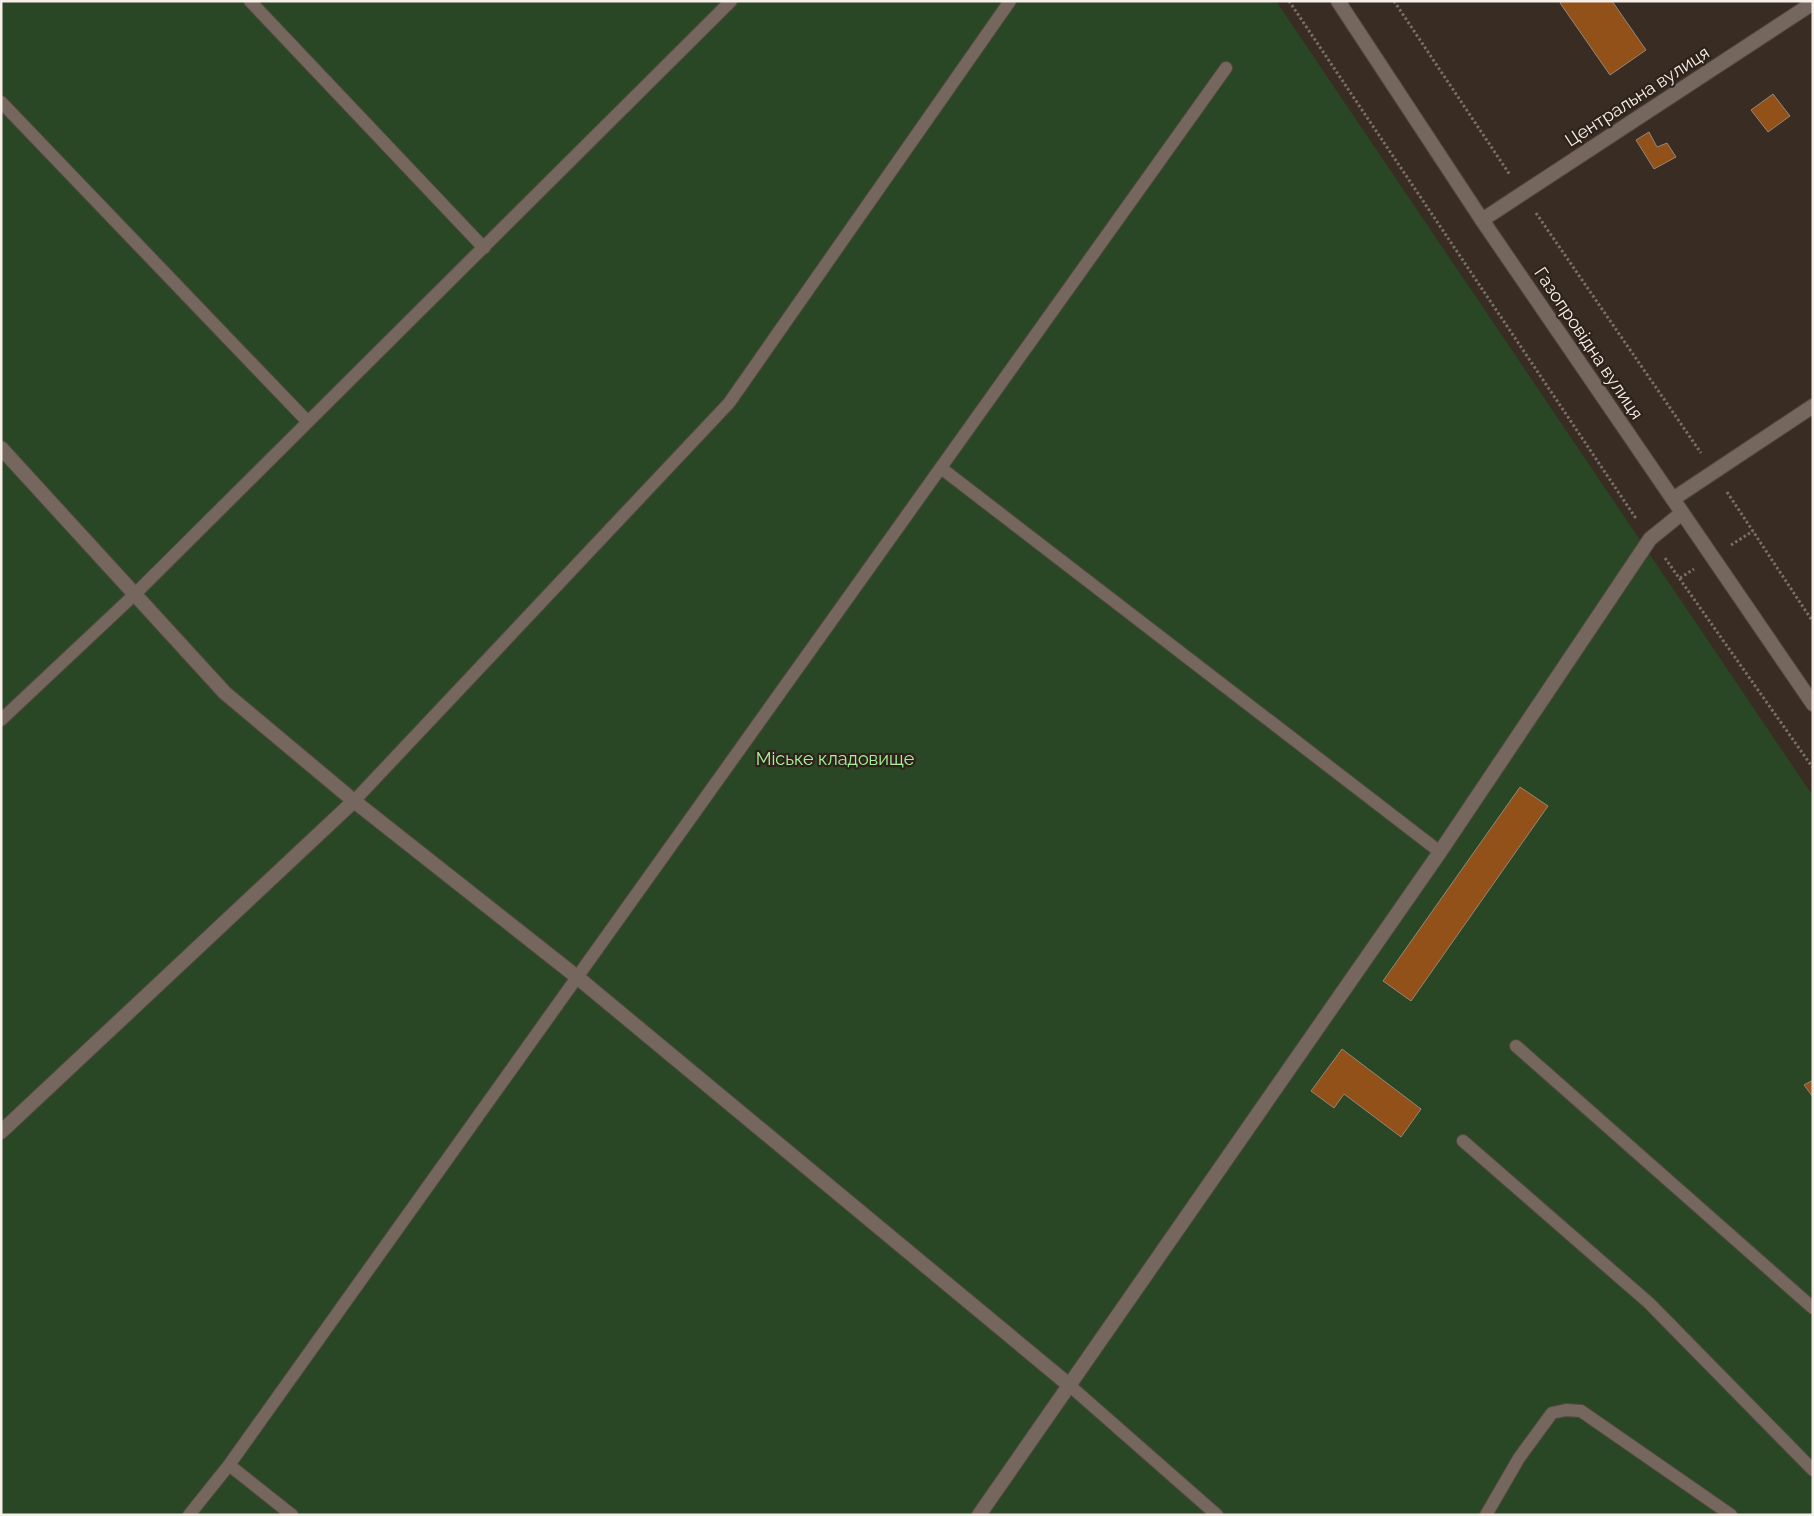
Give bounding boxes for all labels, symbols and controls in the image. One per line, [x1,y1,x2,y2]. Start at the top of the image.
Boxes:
street label: Центральна вулиця [1561,42,1713,150]
street label: Газопровідна вулиця [1530,263,1648,423]
park label: Міське кладовище [756,748,915,769]

